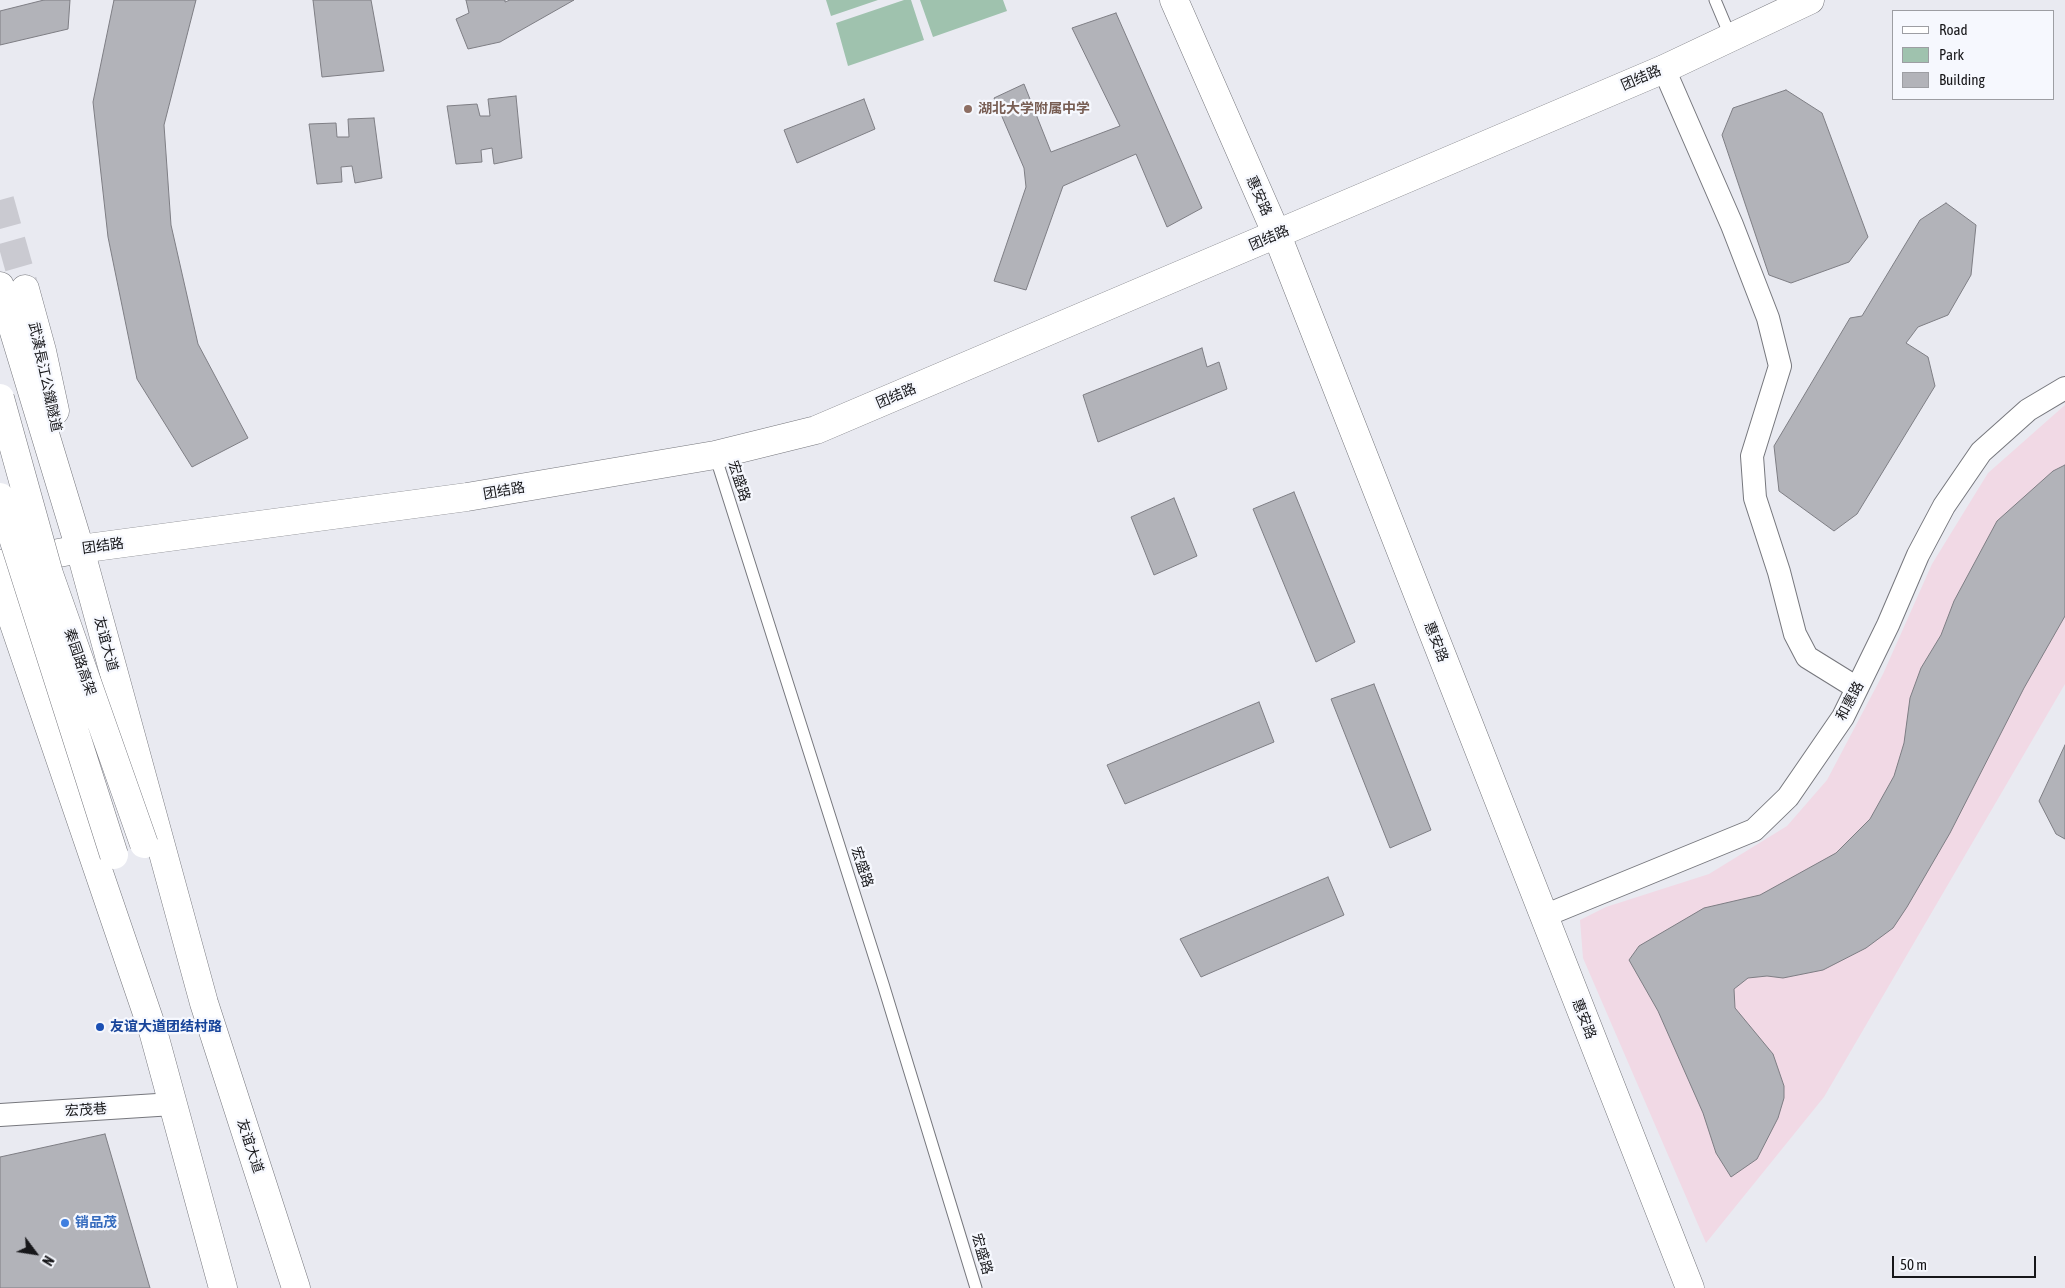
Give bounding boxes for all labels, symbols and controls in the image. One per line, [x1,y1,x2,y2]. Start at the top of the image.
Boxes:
legend [1892,10,2055,100]
text: Road [1939,21,1968,38]
text: Park [1939,46,1964,63]
street label: 团结路 [1618,62,1664,94]
text: Building [1939,71,1985,88]
place label: 湖北大学附属中学 [978,101,1090,117]
marker: 湖北大学附属中学 [962,103,974,115]
street label: 惠安路 [1243,173,1275,219]
street label: 团结路 [1246,222,1292,254]
street label: 武漢長江公鐵隧道 [25,320,65,434]
street label: 团结路 [873,380,919,412]
street label: 宏盛路 [725,458,753,504]
street label: 团结路 [482,479,526,503]
street label: 团结路 [81,535,125,557]
street label: 友谊大道 [91,615,121,673]
street label: 惠安路 [1421,619,1451,665]
street label: 秦园路高架 [61,626,99,698]
street label: 和惠路 [1833,679,1867,723]
street label: 宏盛路 [848,844,876,890]
street label: 惠安路 [1569,996,1599,1042]
place label: 友谊大道团结村路 [110,1019,222,1035]
marker: 友谊大道团结村路 [94,1021,106,1033]
street label: 宏茂巷 [64,1100,108,1120]
street label: 友谊大道 [233,1117,267,1175]
place label: 销品茂 [75,1215,117,1231]
marker: 销品茂 [59,1217,71,1229]
north arrow [10,1228,60,1278]
street label: 宏盛路 [968,1231,996,1277]
scale bar [1895,1246,2039,1278]
text: N [39,1253,57,1268]
text: 50 m [1900,1256,1927,1273]

